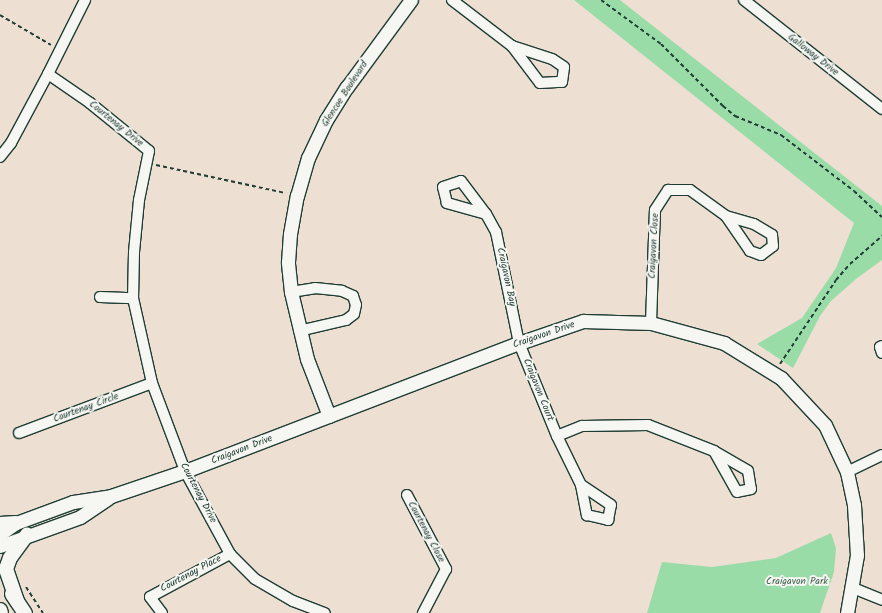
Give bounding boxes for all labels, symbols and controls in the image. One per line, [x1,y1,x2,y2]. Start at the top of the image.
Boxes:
street label: Galloway Drive [785,31,841,79]
street label: Glencoe Boulevard [319,59,371,129]
street label: Courtenay Drive [86,98,146,150]
street label: Craigavon Close [646,213,662,279]
street label: Craigavon Bay [494,247,518,307]
street label: Craigavon Drive [511,319,577,351]
street label: Craigavon Court [520,357,556,423]
street label: Courtenay Circle [52,391,120,425]
street label: Craigavon Drive [210,433,274,467]
street label: Courtenay Drive [177,461,219,525]
street label: Courtenay Close [405,499,447,565]
street label: Courtenay Place [158,553,224,595]
park label: Craigavon Park [766,576,828,588]

